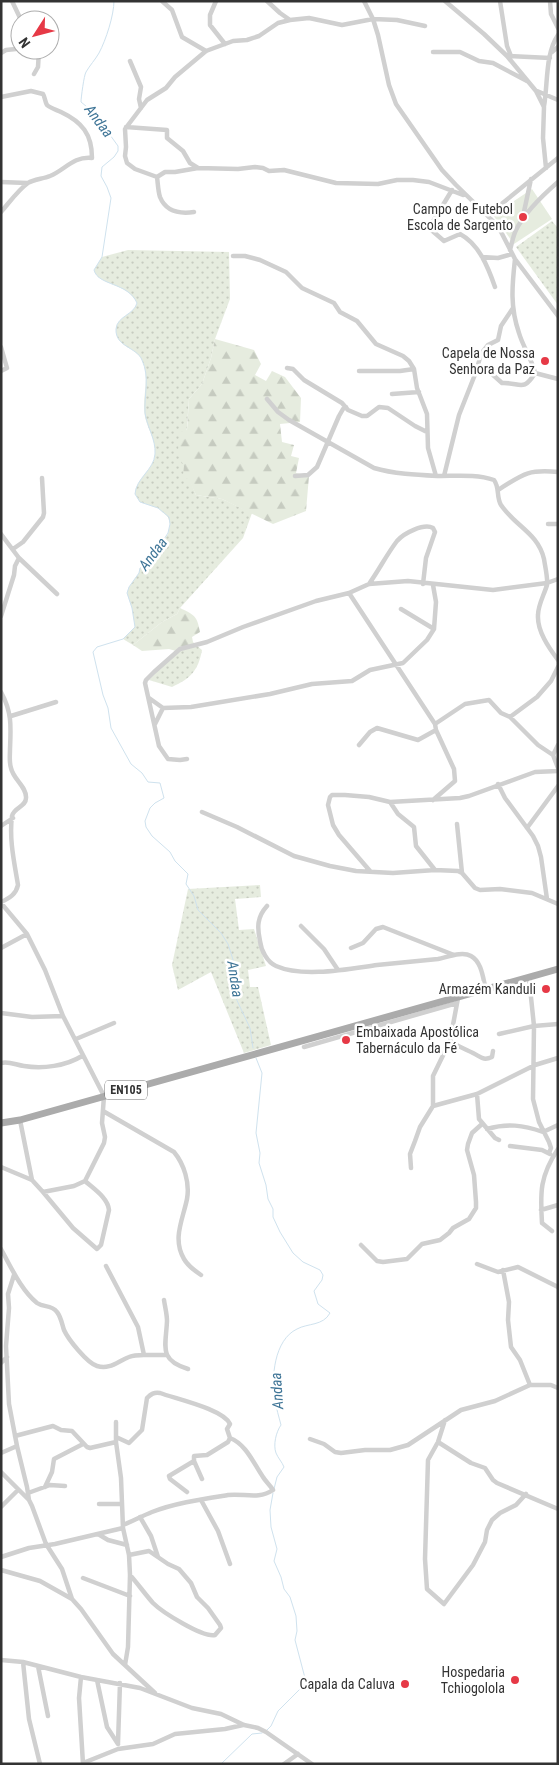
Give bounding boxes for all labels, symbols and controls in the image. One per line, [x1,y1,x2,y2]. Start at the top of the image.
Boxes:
north arrow [10,10,60,60]
text: N [15,34,33,51]
water label: Andaa [80,100,117,141]
place label: Campo de Futebol Escola de Sargento [407,201,513,233]
marker: Campo de Futebol Escola de Sargento [517,211,529,223]
place label: Capela de Nossa Senhora da Paz [442,345,535,377]
marker: Capela de Nossa Senhora da Paz [539,355,551,367]
water label: Andaa [134,534,171,575]
water label: Andaa [223,959,247,999]
place label: Armazém Kanduli [439,981,536,997]
marker: Armazém Kanduli [540,983,552,995]
place label: Embaixada Apostólica Tabernáculo da Fé [356,1024,479,1056]
marker: Embaixada Apostólica Tabernáculo da Fé [340,1034,352,1046]
road number: EN105 [105,1080,147,1100]
water label: Andaa [267,1372,287,1411]
place label: Hospedaria Tchiogolola [441,1664,505,1696]
marker: Hospedaria Tchiogolola [509,1674,521,1686]
place label: Capala da Caluva [300,1676,395,1692]
marker: Capala da Caluva [399,1678,411,1690]

